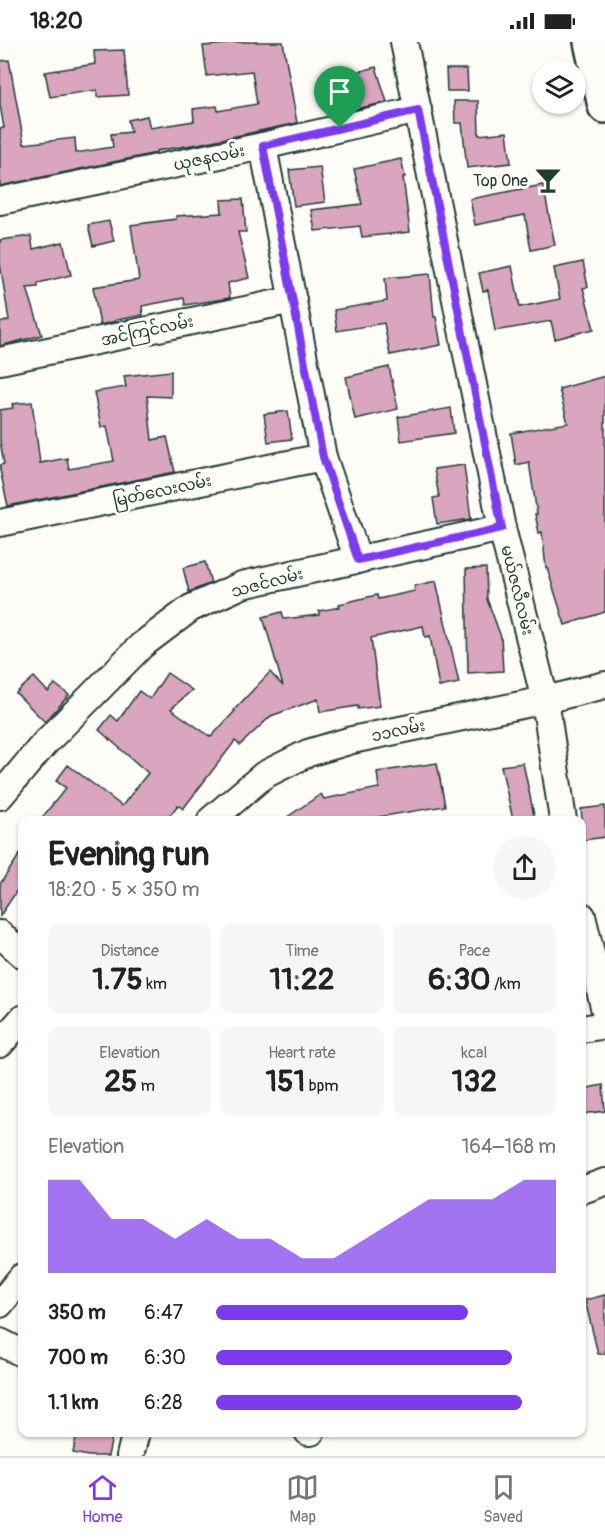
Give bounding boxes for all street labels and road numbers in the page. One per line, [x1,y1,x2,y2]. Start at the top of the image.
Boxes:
street label: ယုဇနလမ်း [171,139,248,179]
street label: အင်ကြင်လမ်း [99,309,196,353]
street label: မြတ်လေးလမ်း [111,469,214,514]
street label: မယ်ဇလီလမ်း [496,543,540,637]
street label: သဇင်လမ်း [229,562,305,602]
street label: ၁၁လမ်း [369,714,427,746]

